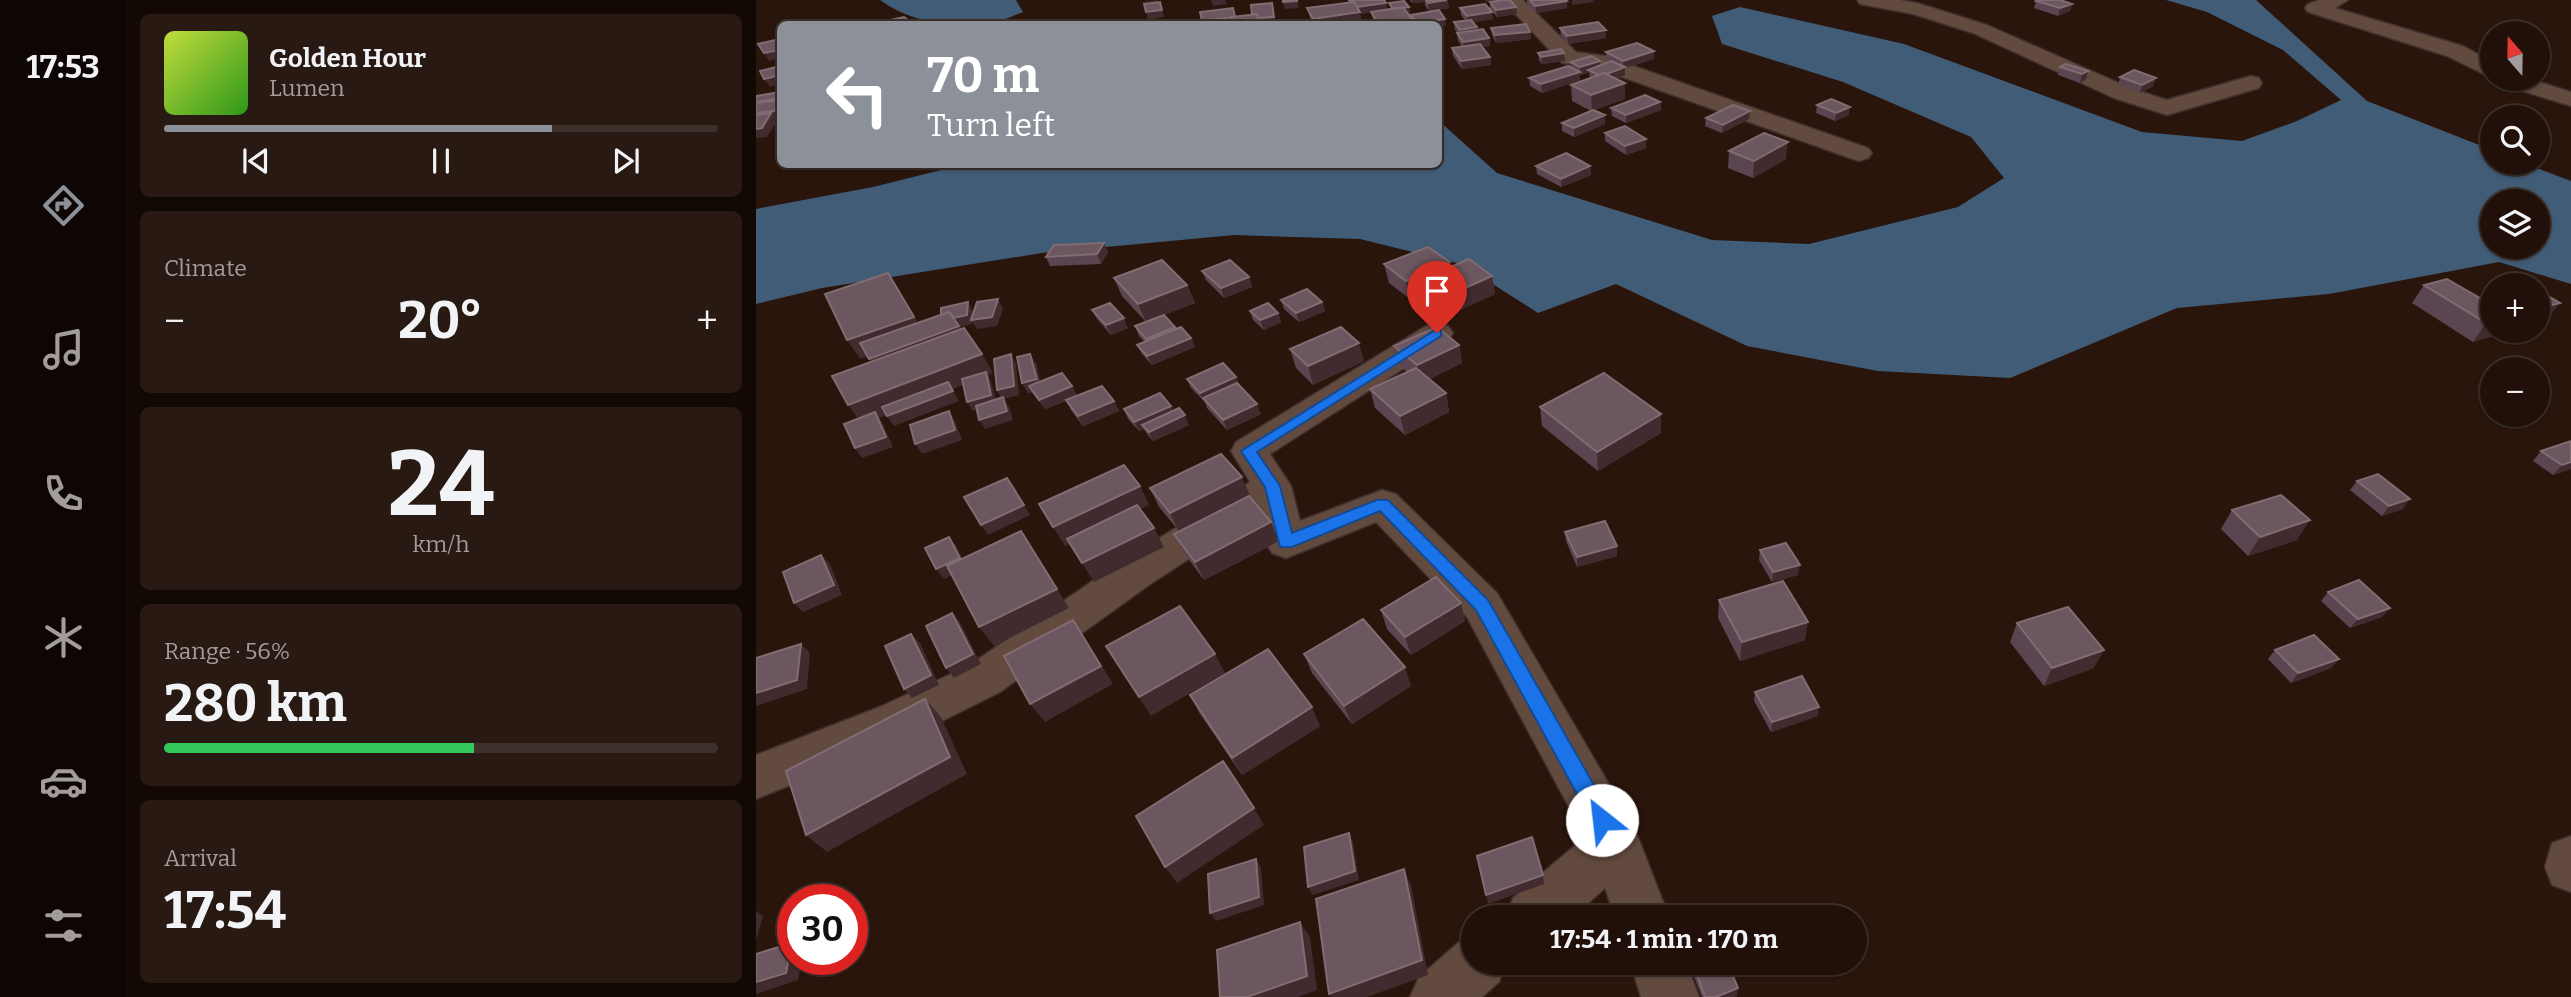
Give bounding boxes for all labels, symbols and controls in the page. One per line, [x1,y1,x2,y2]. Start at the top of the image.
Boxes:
north arrow [2480,21,2550,91]
map controls [2480,21,2550,427]
text: Golden Hour [269,43,426,74]
text: 70 m [927,46,1039,105]
text: 17:53 [26,48,100,86]
icon: left [812,49,903,140]
text: Lumen [269,74,345,102]
button: search [2480,105,2550,175]
text: Turn left [927,106,1055,144]
icon: previous [237,142,275,180]
icon: pause [422,142,460,180]
icon: next [607,142,645,180]
icon: directions [39,181,88,230]
button: layers [2480,189,2550,259]
text: Climate [164,254,247,282]
pin [1407,261,1467,333]
icon: arrive [1418,272,1456,310]
button: + [2480,273,2550,343]
text: 20° [398,289,483,352]
text: − [164,298,185,344]
text: + [696,298,718,344]
icon: music [39,325,88,374]
button: − [2480,357,2550,427]
text: 24 [388,430,494,539]
icon: phone [39,469,88,518]
text: km/h [413,530,469,558]
icon: climate [39,613,88,662]
text: Range · 56% [164,637,290,665]
text: 280 km [164,672,347,735]
icon: car [39,757,88,806]
position arrow [1565,783,1639,857]
text: Arrival [164,844,237,872]
text: 17:54 [164,879,286,942]
speed limit sign: 30 [777,884,868,975]
icon: filters [39,901,88,950]
text: 17:54 · 1 min · 170 m [1550,924,1778,955]

